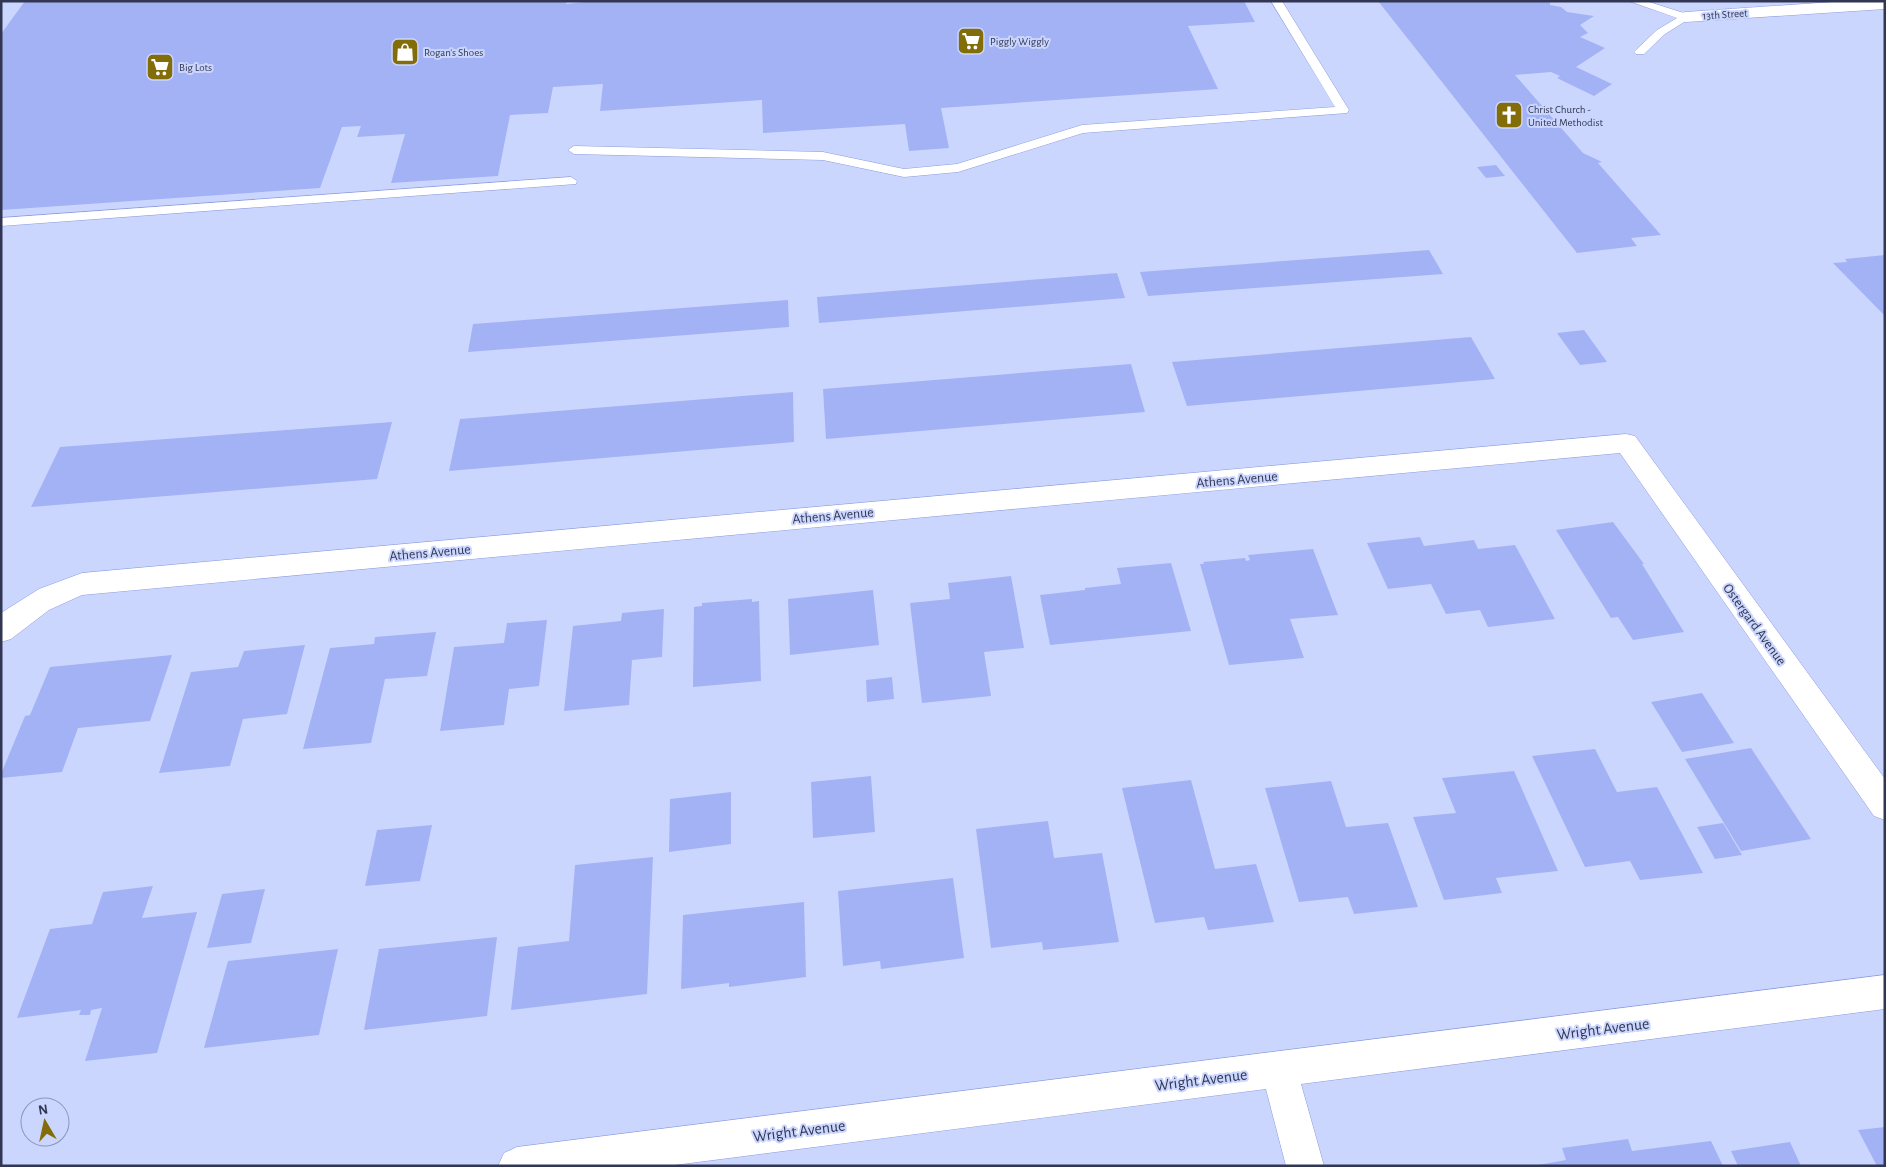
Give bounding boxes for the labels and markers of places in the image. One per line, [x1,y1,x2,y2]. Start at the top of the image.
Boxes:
supermarket icon: Piggly Wiggly [956,26,986,56]
place label: Piggly Wiggly [990,36,1049,47]
shop icon: Rogan's Shoes [390,37,420,67]
place label: Rogan's Shoes [424,47,483,58]
supermarket icon: Big Lots [145,52,175,82]
place label: Big Lots [179,62,212,73]
church icon: Christ Church - United Methodist [1494,100,1524,130]
place label: Christ Church - United Methodist [1528,104,1604,128]

